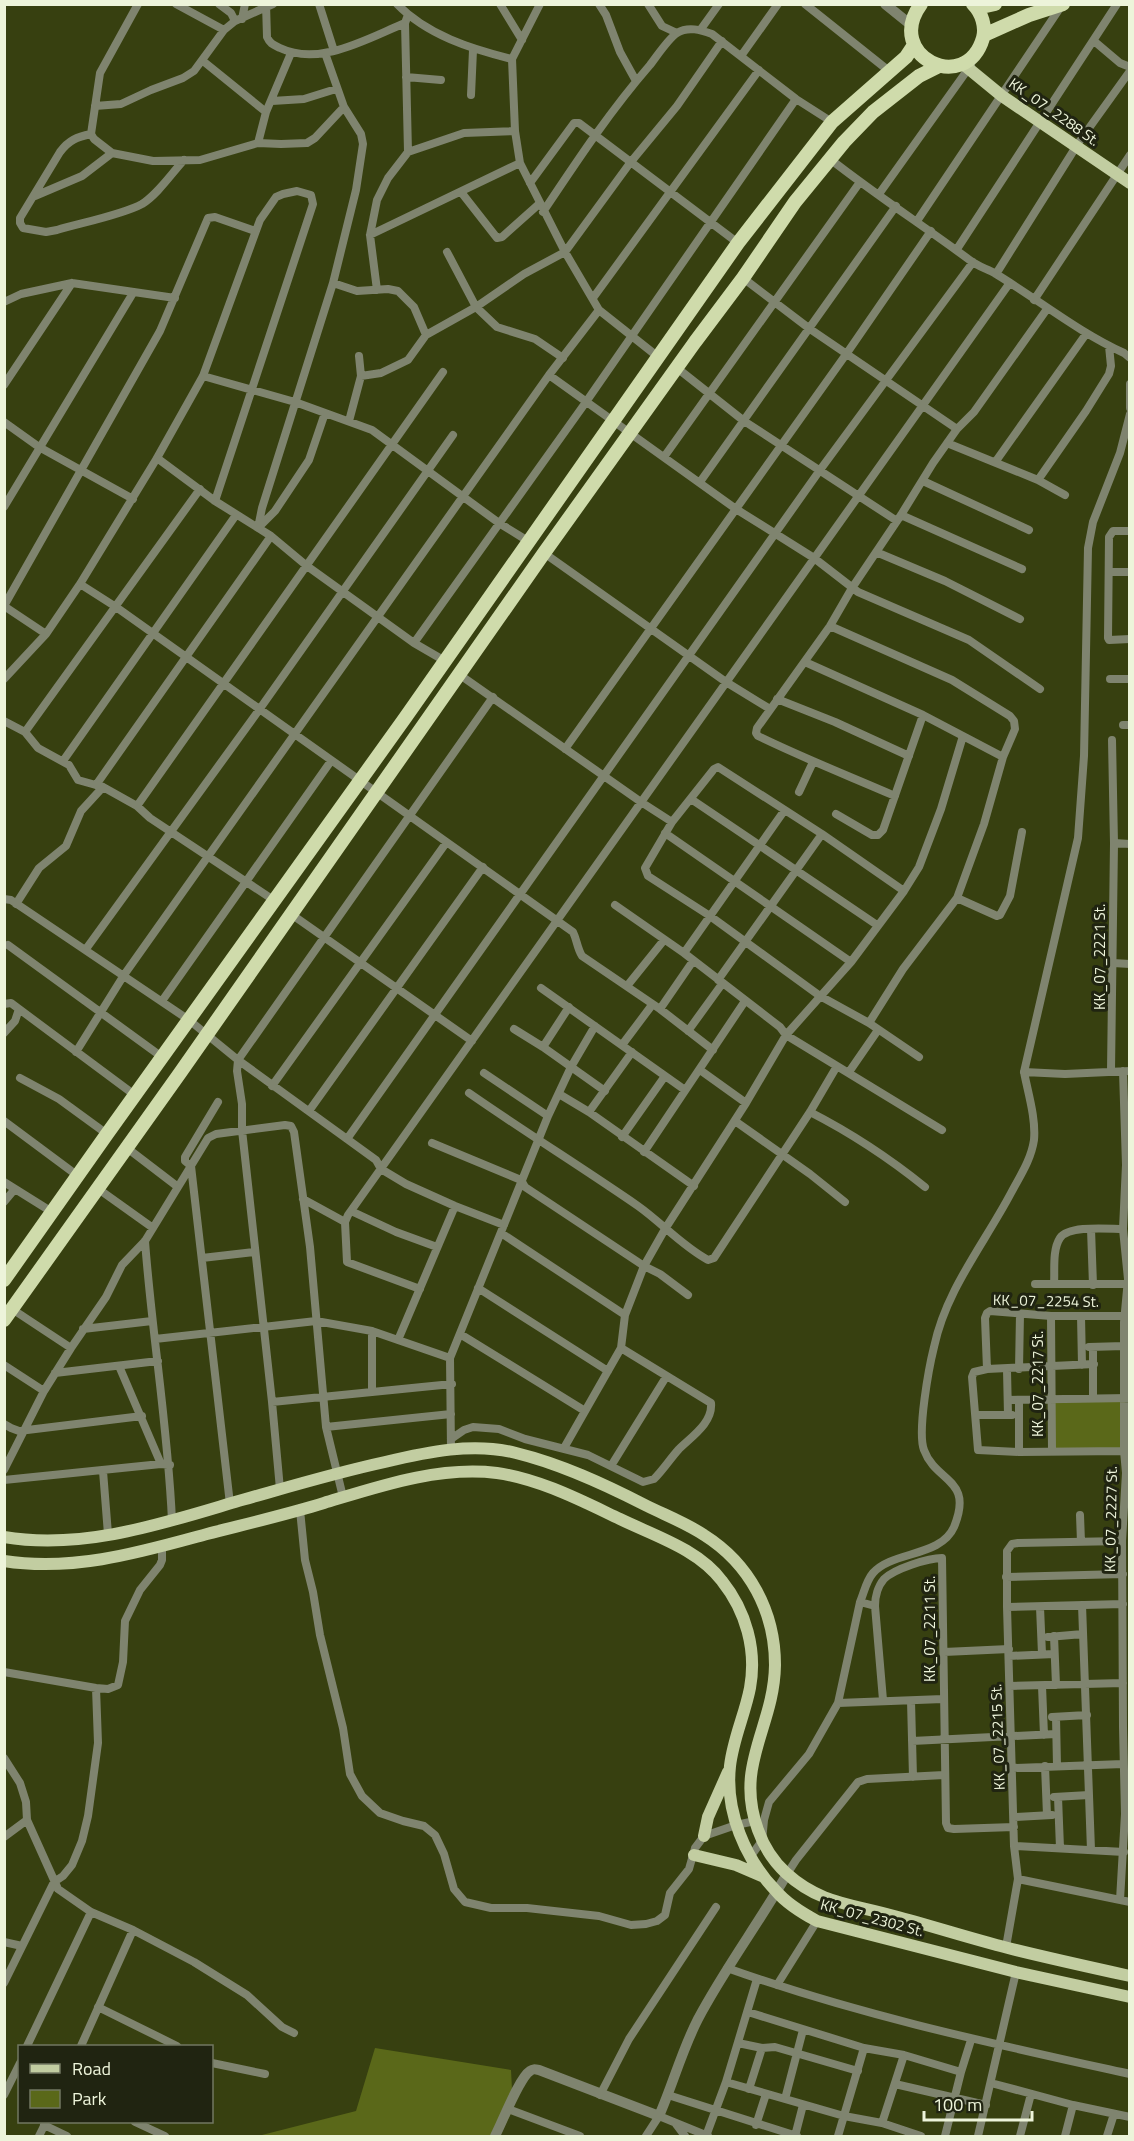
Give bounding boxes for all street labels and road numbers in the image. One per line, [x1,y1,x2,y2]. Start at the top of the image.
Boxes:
street label: KK_07_2288 St. [1004,72,1104,151]
street label: KK_07_2221 St. [1088,904,1111,1010]
street label: KK_07_2254 St. [993,1288,1099,1313]
street label: KK_07_2217 St. [1026,1331,1049,1437]
street label: KK_07_2227 St. [1098,1466,1123,1572]
street label: KK_07_2211 St. [918,1576,941,1682]
street label: KK_07_2215 St. [984,1684,1011,1791]
street label: KK_07_2302 St. [818,1893,926,1942]

